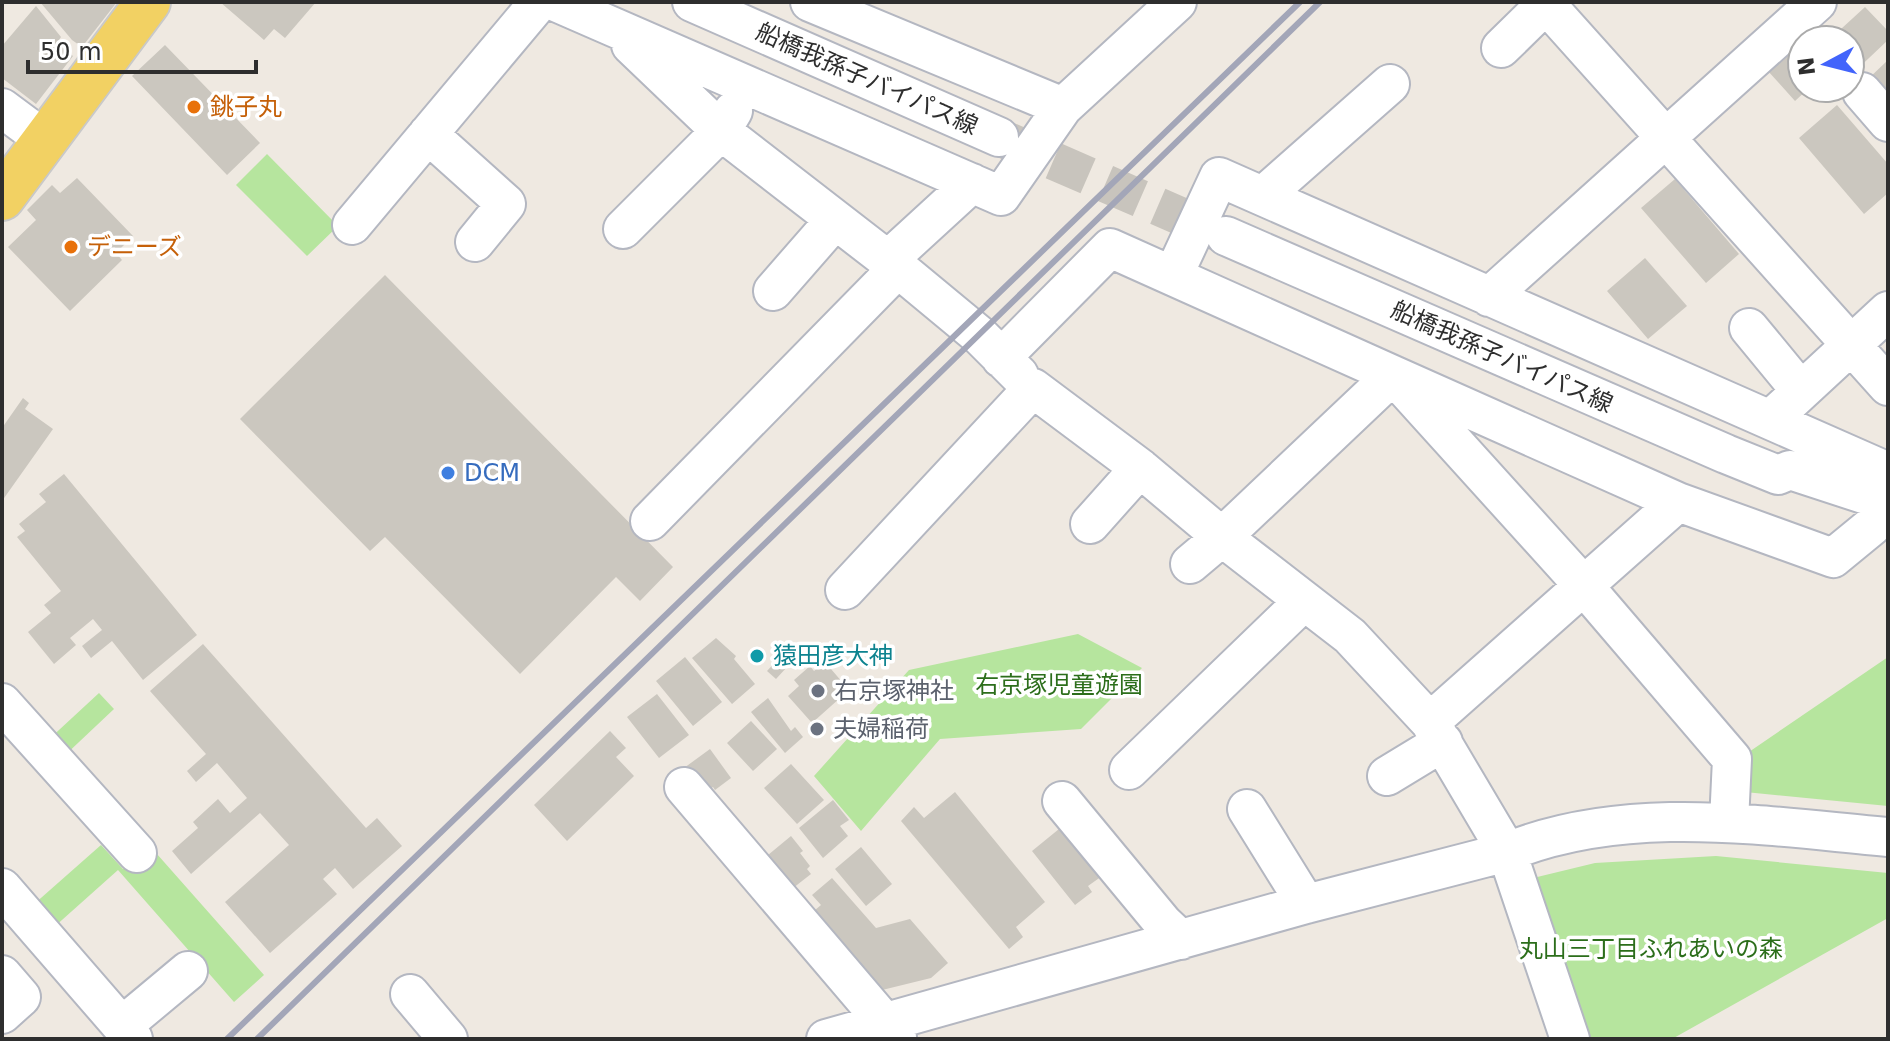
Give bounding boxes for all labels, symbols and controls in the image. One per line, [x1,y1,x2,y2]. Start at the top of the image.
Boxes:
street label: 船橋我孫子バイパス線 [752,17,982,141]
scale bar [28,24,256,74]
north arrow [1786,24,1866,104]
text: 50 m [40,38,102,66]
text: N [1793,56,1820,77]
place label: 銚子丸 [210,93,282,121]
marker: 銚子丸 [185,98,203,116]
place label: デニーズ [87,233,182,261]
marker: デニーズ [62,238,80,256]
street label: 船橋我孫子バイパス線 [1387,295,1617,419]
place label: DCM [464,459,520,487]
marker: DCM [439,464,457,482]
place label: 猿田彦大神 [773,642,893,670]
marker: 猿田彦大神 [748,647,766,665]
park label: 右京塚児童遊園 [975,671,1143,699]
place label: 右京塚神社 [834,677,954,705]
marker: 右京塚神社 [809,682,827,700]
place label: 夫婦稲荷 [833,715,929,743]
marker: 夫婦稲荷 [808,720,826,738]
park label: 丸山三丁目ふれあいの森 [1519,935,1783,963]

